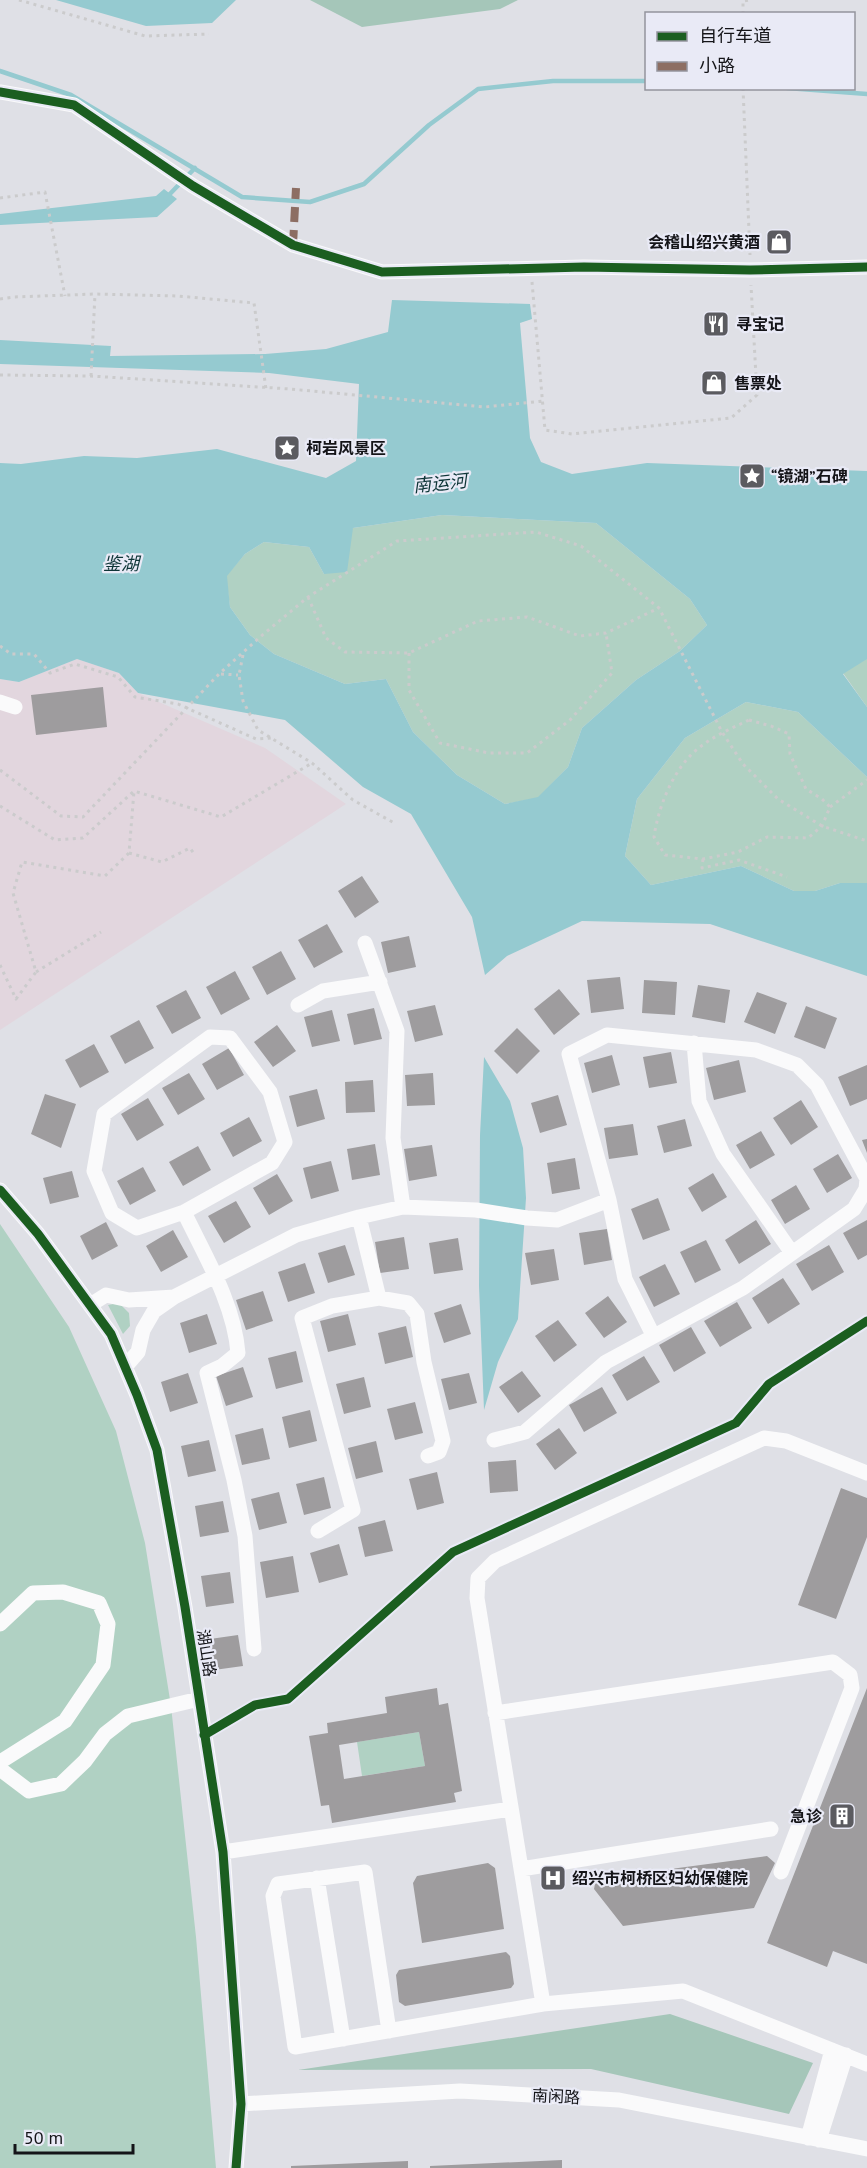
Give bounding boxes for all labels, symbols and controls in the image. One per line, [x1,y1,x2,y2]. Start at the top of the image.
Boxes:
legend [645,12,855,90]
text: 自行车道 [699,24,771,47]
text: 小路 [699,54,735,77]
shop icon: 会稽山绍兴黄酒 [764,227,794,257]
place label: 会稽山绍兴黄酒 [648,232,760,252]
restaurant icon: 寻宝记 [701,309,731,339]
place label: 寻宝记 [736,314,784,334]
shop icon: 售票处 [699,368,729,398]
place label: 售票处 [734,373,782,393]
place icon: 柯岩风景区 [272,433,302,463]
place label: 柯岩风景区 [306,438,386,458]
place icon: “镜湖”石碑 [737,461,767,491]
place label: “镜湖”石碑 [771,466,848,486]
water label: 南运河 [412,468,471,497]
water label: 鉴湖 [103,552,142,575]
street label: 湖山路 [193,1628,221,1678]
building icon: 急诊 [827,1801,857,1831]
place label: 急诊 [790,1806,823,1826]
hospital icon: 绍兴市柯桥区妇幼保健院 [538,1863,568,1893]
place label: 绍兴市柯桥区妇幼保健院 [572,1868,748,1888]
street label: 南闲路 [532,2085,580,2107]
scale bar [15,2117,134,2155]
text: 50 m [24,2126,63,2149]

